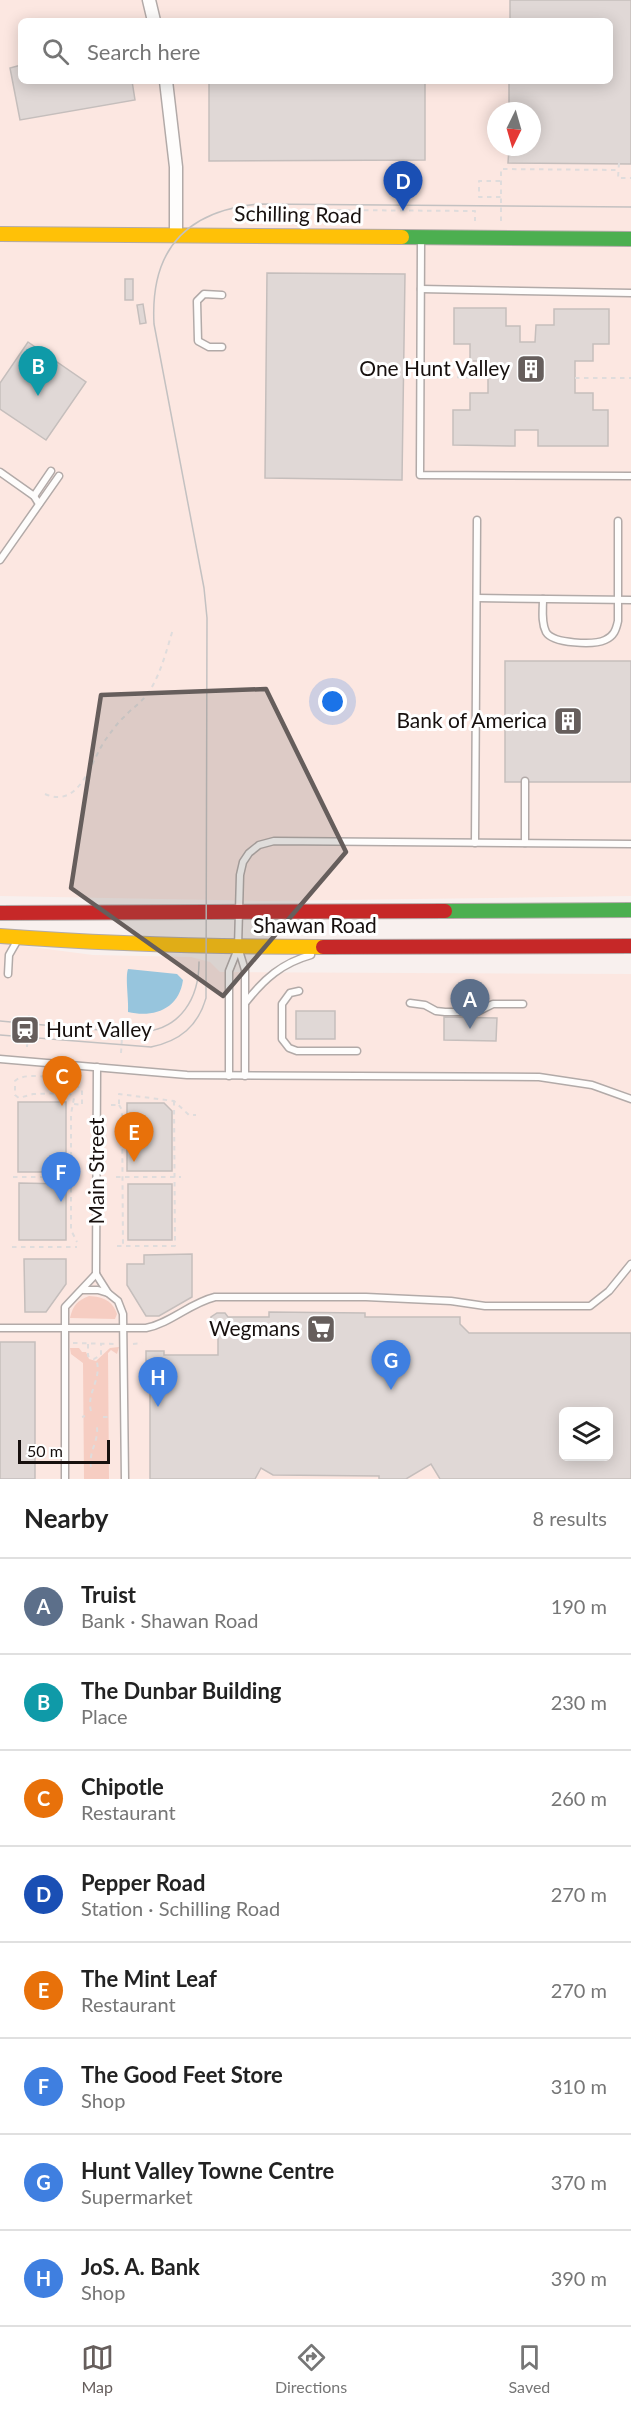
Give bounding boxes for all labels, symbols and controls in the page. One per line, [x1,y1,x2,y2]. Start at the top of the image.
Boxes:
search box [18,18,613,84]
icon: search [39,35,72,68]
text: Search here [87,38,200,65]
north arrow [487,102,541,156]
pin: D [384,162,422,211]
street label: Schilling Road [234,200,362,227]
pin: B [18,346,57,396]
building icon: One Hunt Valley [515,353,547,385]
place label: One Hunt Valley [359,355,510,380]
your location [318,687,347,716]
building icon: Bank of America [552,705,584,737]
place label: Bank of America [396,707,547,732]
street label: Shawan Road [253,912,377,937]
pin: A [450,980,490,1029]
station icon: Hunt Valley [9,1014,41,1046]
place label: Hunt Valley [46,1016,152,1041]
pin: C [42,1056,82,1106]
pin: E [114,1112,154,1162]
street label: Main Street [83,1117,108,1225]
pin: F [42,1152,80,1202]
supermarket icon: Wegmans [305,1313,337,1345]
place label: Wegmans [209,1315,300,1340]
pin: G [372,1340,410,1390]
pin: H [138,1358,178,1407]
map controls [559,1407,613,1461]
button: layers [559,1407,613,1461]
scale bar [18,1437,110,1464]
text: 50 m [27,1441,63,1460]
text: Nearby [24,1502,109,1534]
text: 8 results [532,1506,607,1530]
text: Truist [81,1581,136,1608]
text: A [37,1594,50,1618]
text: 190 m [551,1594,607,1618]
text: Bank · Shawan Road [81,1608,258,1632]
text: The Dunbar Building [81,1677,282,1704]
text: B [37,1690,50,1714]
text: 230 m [551,1690,607,1714]
text: Place [81,1704,128,1728]
text: Chipotle [81,1773,164,1800]
text: C [37,1786,50,1810]
text: 260 m [551,1786,607,1810]
text: Restaurant [81,1800,176,1824]
text: Pepper Road [81,1869,205,1896]
text: D [36,1882,51,1906]
text: 270 m [551,1882,607,1906]
text: Station · Schilling Road [81,1896,280,1920]
text: The Mint Leaf [81,1965,217,1992]
text: E [38,1978,49,2002]
text: 270 m [551,1978,607,2002]
text: Restaurant [81,1992,176,2016]
text: The Good Feet Store [81,2061,283,2088]
text: F [38,2074,49,2098]
text: 310 m [551,2074,607,2098]
text: Shop [81,2088,125,2112]
text: Hunt Valley Towne Centre [81,2157,334,2184]
text: G [36,2170,51,2194]
text: 370 m [551,2170,607,2194]
text: Supermarket [81,2184,193,2208]
text: JoS. A. Bank [81,2253,200,2280]
text: H [36,2266,51,2290]
text: 390 m [551,2266,607,2290]
text: Shop [81,2280,125,2304]
tab: Map [81,2341,114,2396]
tab: Directions [275,2341,347,2396]
tab: Saved [509,2341,550,2396]

